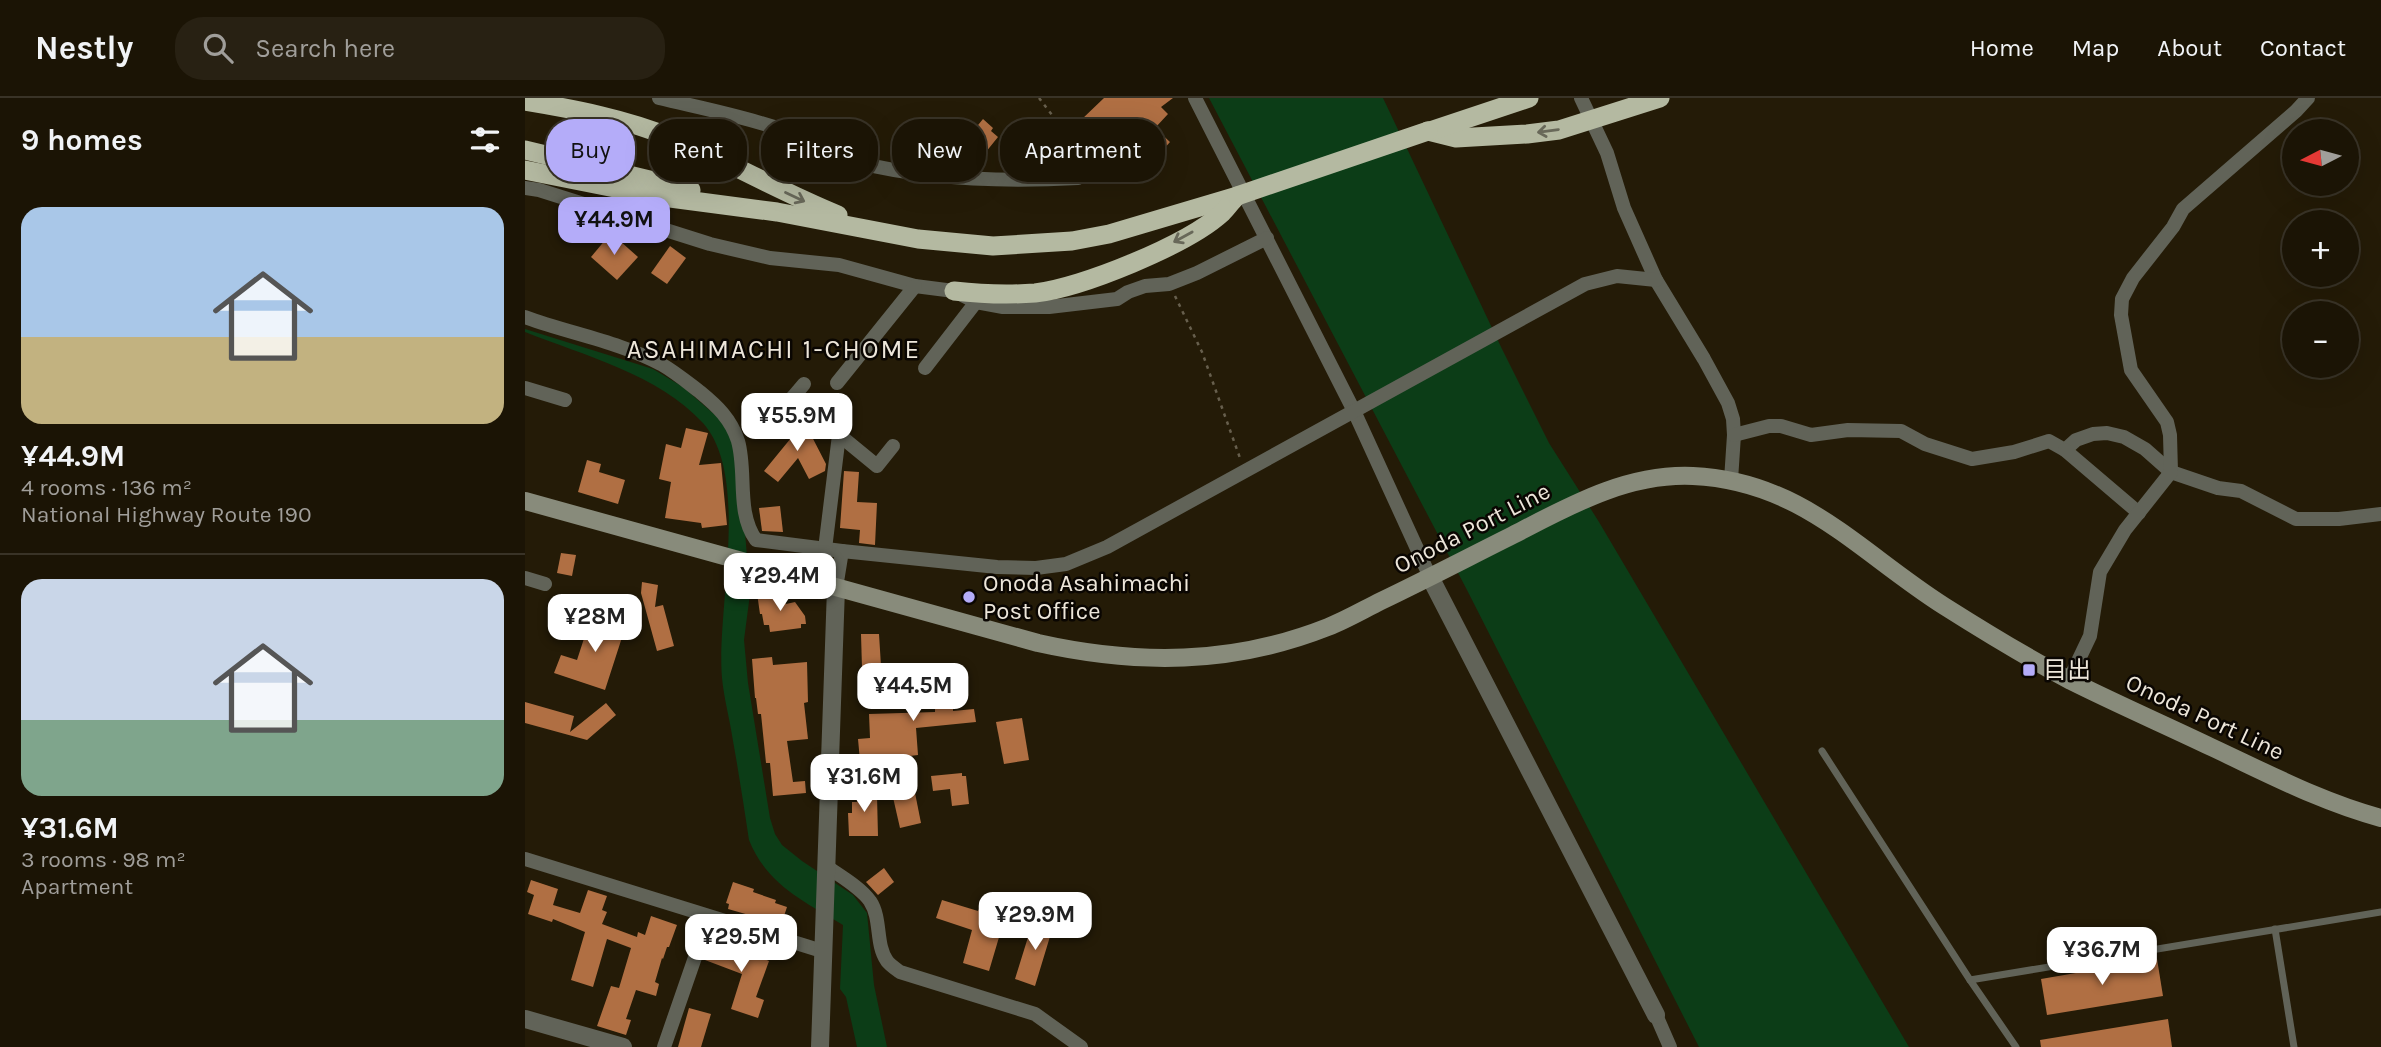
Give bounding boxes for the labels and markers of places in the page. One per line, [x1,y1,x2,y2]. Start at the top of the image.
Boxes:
pin: ¥44.9M [557,198,671,257]
pin: ¥55.9M [740,394,854,453]
pin: ¥29.4M [723,554,837,613]
place label: Onoda Asahimachi Post Office [983,569,1190,625]
marker: Onoda Asahimachi Post Office [961,589,977,605]
pin: ¥28M [554,594,636,654]
place label: 目出 [2043,656,2091,684]
marker: 目出 [2021,662,2037,678]
pin: ¥44.5M [856,664,970,723]
pin: ¥31.6M [807,754,921,814]
pin: ¥29.9M [978,892,1092,952]
pin: ¥29.5M [684,914,798,974]
pin: ¥36.7M [2045,928,2159,987]

